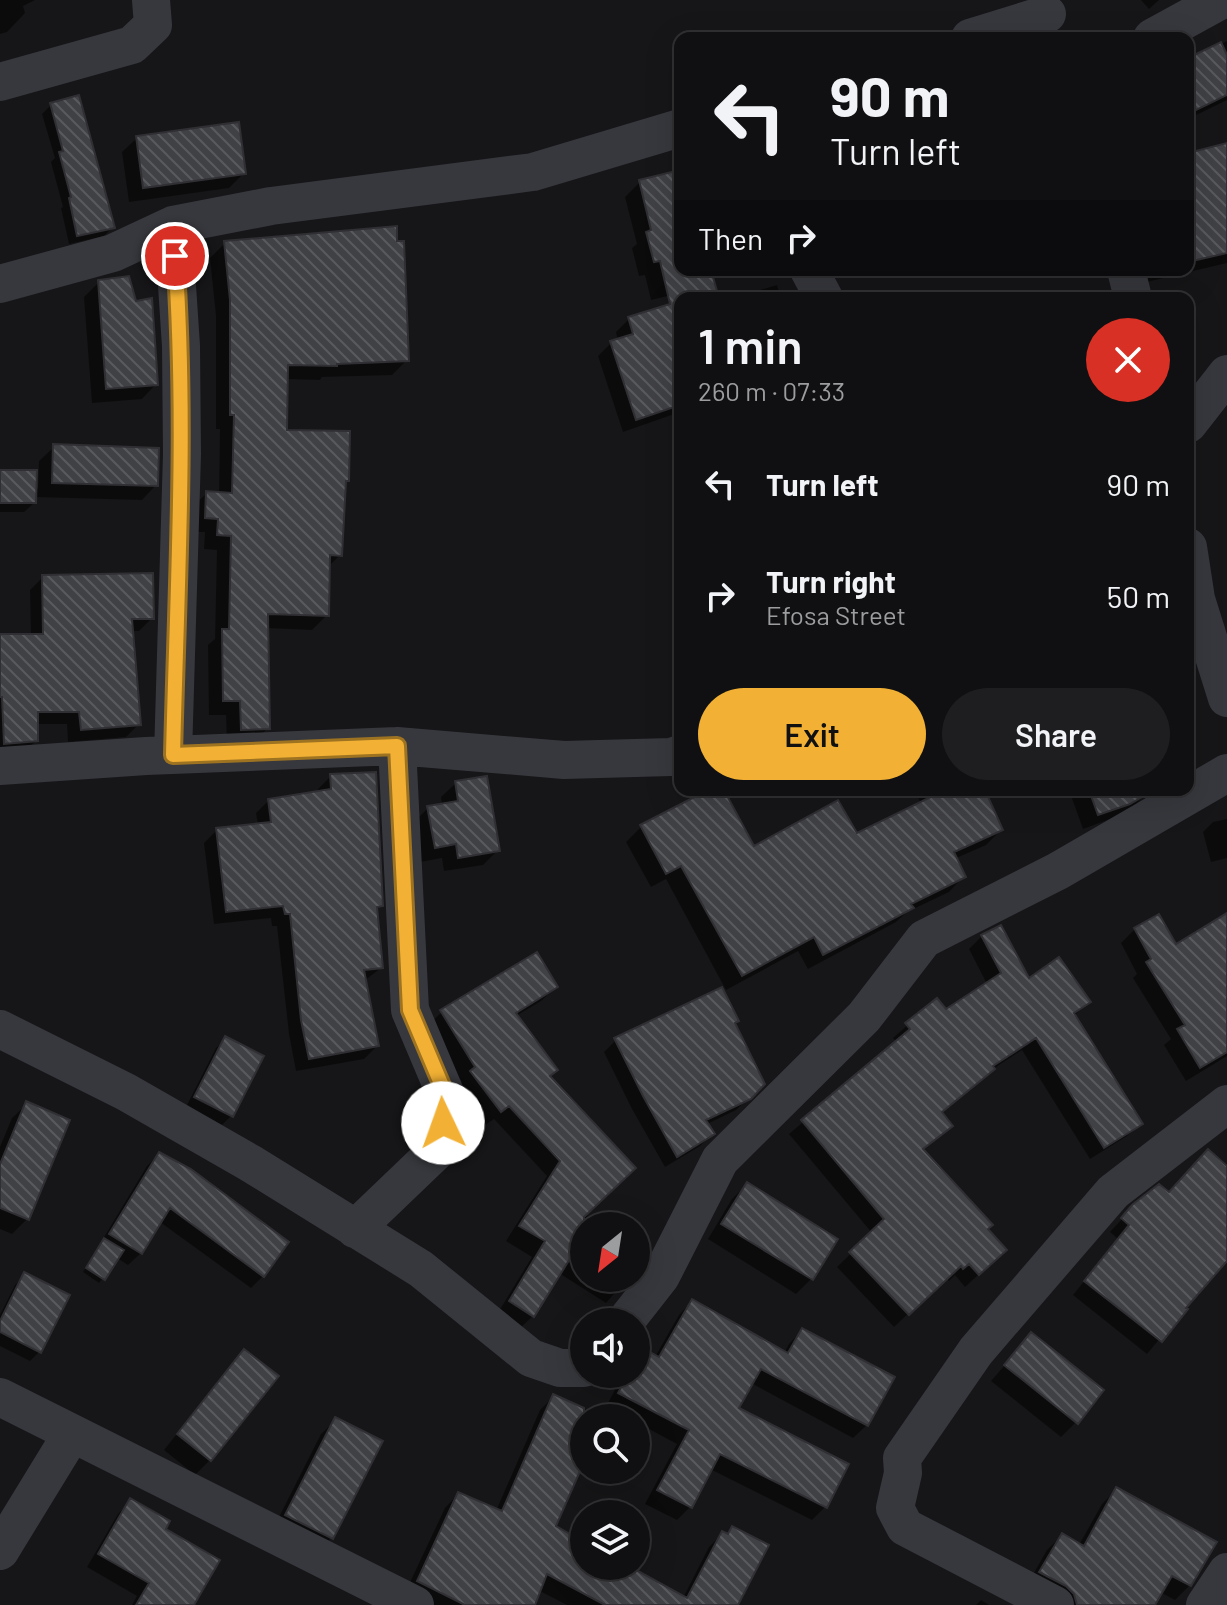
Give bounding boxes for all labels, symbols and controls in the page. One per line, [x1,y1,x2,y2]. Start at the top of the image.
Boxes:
text: 90 m [830,61,950,128]
icon: left [698,64,802,168]
text: Turn left [830,129,961,172]
icon: right [779,216,823,260]
text: Then [698,220,763,256]
pin [141,222,209,290]
icon: arrive [153,234,197,278]
text: 1 min [698,316,803,374]
button: close [1086,318,1170,402]
text: 260 m · 07:33 [698,375,845,406]
icon: left [698,462,742,506]
text: Turn left [766,466,879,502]
text: 90 m [1107,466,1170,502]
text: Turn right [766,563,896,599]
icon: right [698,574,742,618]
text: 50 m [1107,578,1170,614]
text: Efosa Street [766,599,906,630]
button: Exit [698,688,926,780]
button: Share [942,688,1170,780]
position arrow [401,1081,485,1165]
north arrow [570,1212,650,1292]
map controls [570,1212,650,1580]
button: sound [570,1308,650,1388]
button: search [570,1404,650,1484]
button: layers [570,1500,650,1580]

